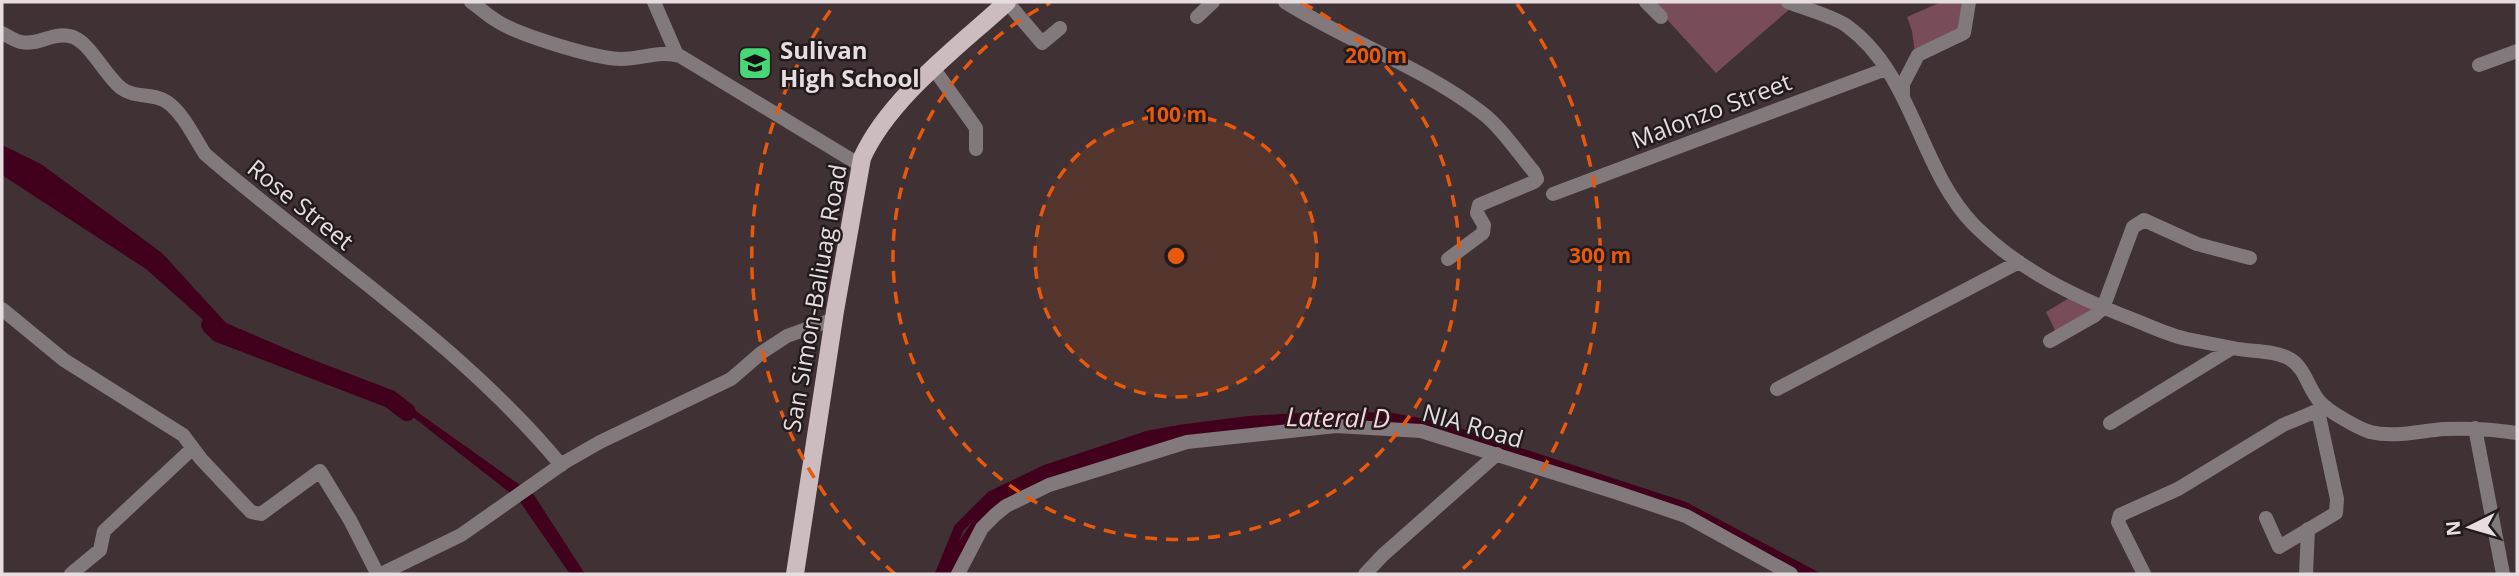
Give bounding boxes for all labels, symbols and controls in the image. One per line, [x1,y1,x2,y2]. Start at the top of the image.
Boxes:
place label: Sulivan High School [780,33,920,94]
text: 200 m [1345,41,1407,69]
school or university icon: Sulivan High School [736,44,774,82]
street label: Malonzo Street [1626,64,1796,156]
text: 100 m [1145,100,1207,128]
street label: Rose Street [241,151,361,257]
street label: San Simon-Baliuag Road [774,162,854,434]
text: 300 m [1569,241,1631,269]
centre of rings [1164,244,1188,268]
street label: NIA Road [1419,395,1527,455]
water label: Lateral D [1286,398,1390,436]
north arrow [2435,492,2505,562]
text: N [2439,520,2467,537]

